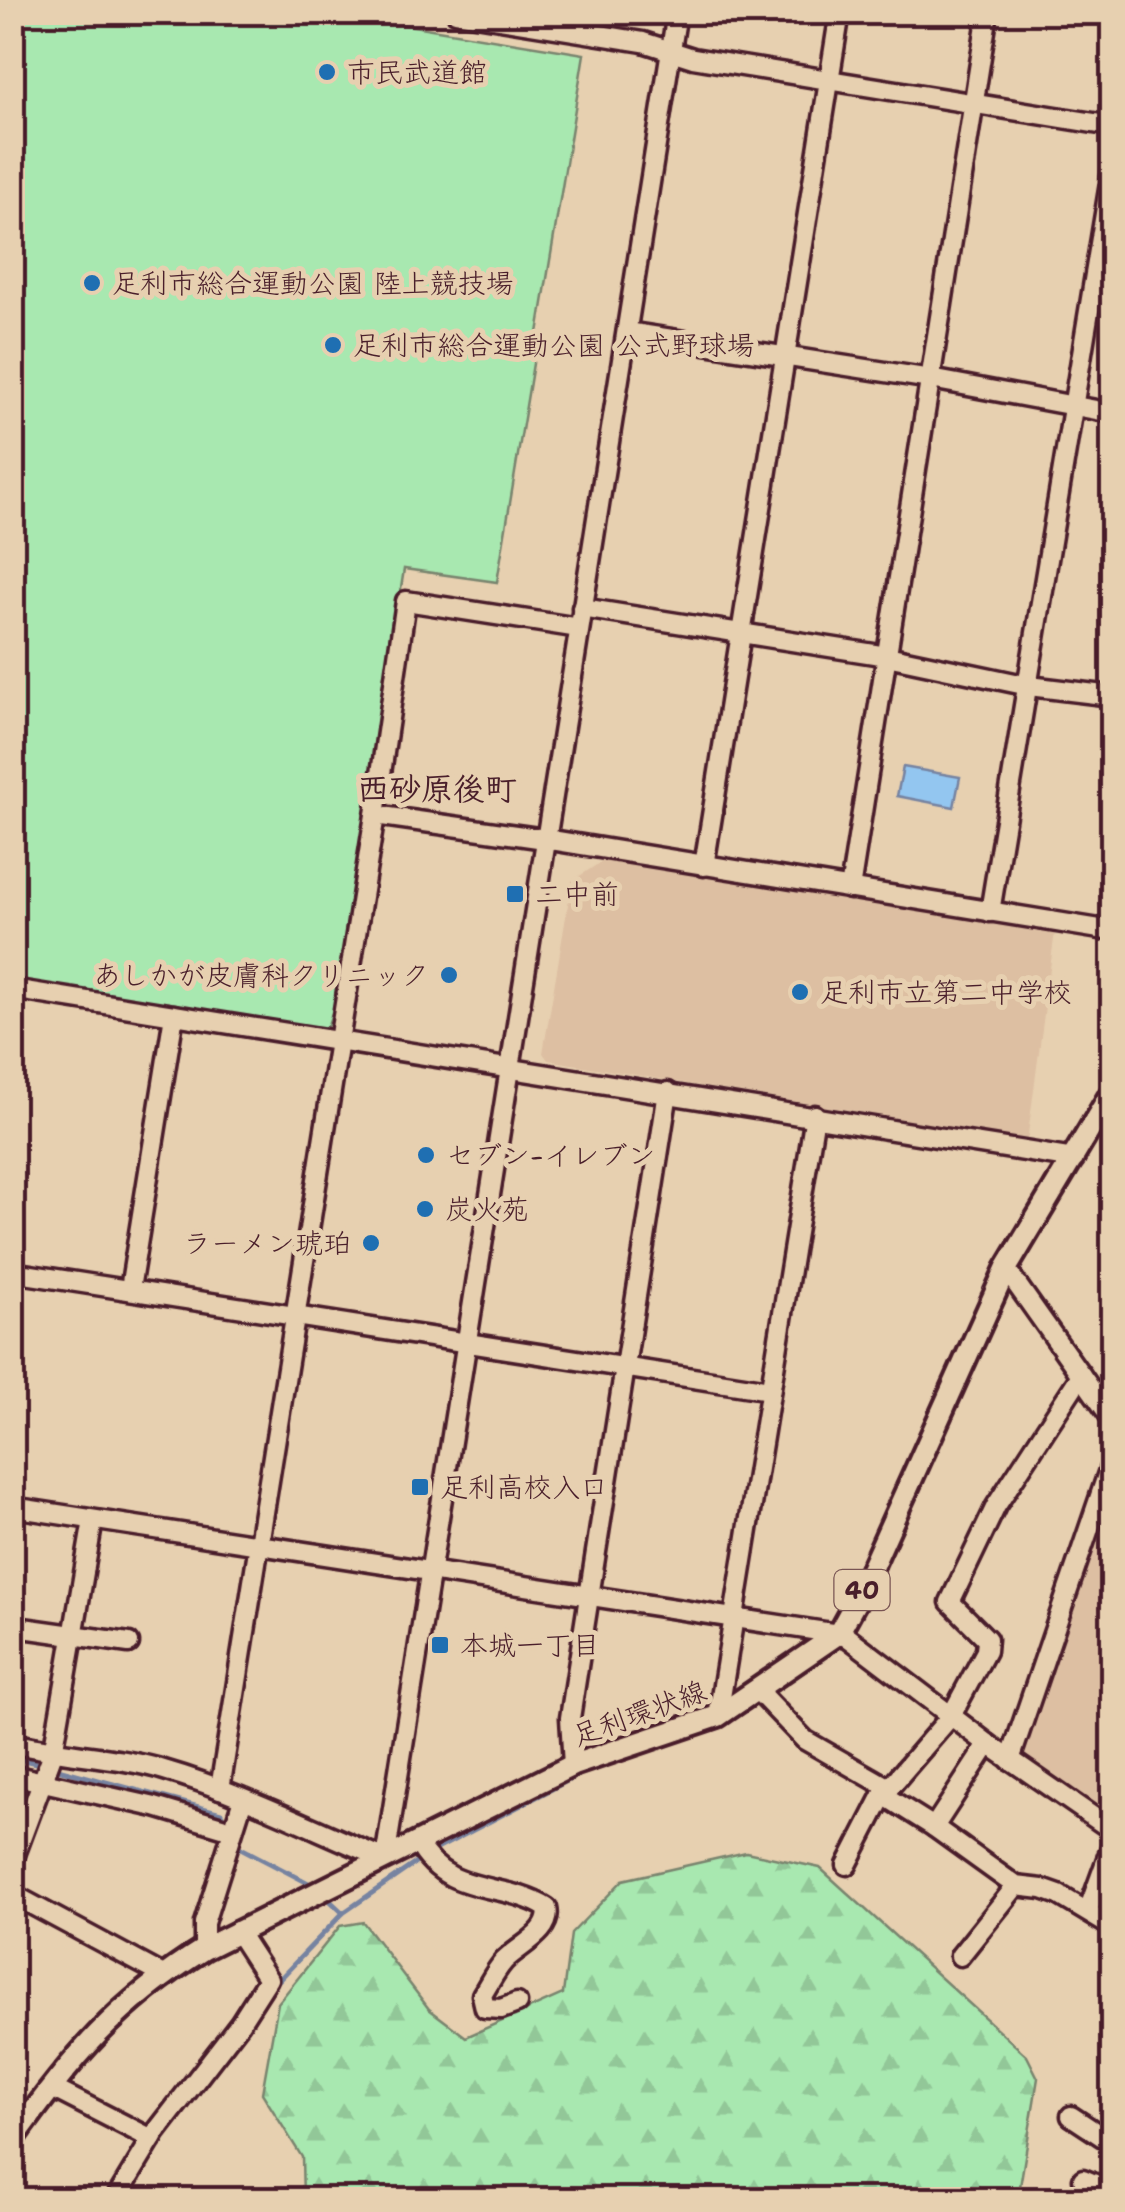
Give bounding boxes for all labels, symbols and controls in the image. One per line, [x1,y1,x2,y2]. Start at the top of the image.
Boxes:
place label: 市民武道館 [347,53,487,91]
marker: 市民武道館 [316,61,338,83]
place label: 足利市総合運動公園 陸上競技場 [112,264,514,302]
marker: 足利市総合運動公園 陸上競技場 [81,272,103,294]
place label: 足利市総合運動公園 公式野球場 [353,326,755,364]
marker: 足利市総合運動公園 公式野球場 [322,334,344,356]
district label: 西砂原後町 [357,767,517,810]
place label: 二中前 [535,875,619,913]
marker: 二中前 [504,883,526,905]
place label: あしかが皮膚科クリニック [93,956,429,994]
marker: あしかが皮膚科クリニック [438,964,460,986]
place label: 足利市立第二中学校 [820,973,1072,1011]
marker: 足利市立第二中学校 [789,981,811,1003]
place label: セブン-イレブン [446,1136,656,1174]
marker: セブン-イレブン [415,1144,437,1166]
place label: 炭火苑 [445,1190,529,1228]
marker: 炭火苑 [414,1198,436,1220]
place label: ラーメン琥珀 [183,1224,351,1262]
marker: ラーメン琥珀 [360,1232,382,1254]
place label: 足利高校入口 [440,1468,608,1506]
marker: 足利高校入口 [409,1476,431,1498]
road number: 40 [834,1570,890,1610]
place label: 本城一丁目 [460,1626,600,1664]
marker: 本城一丁目 [429,1634,451,1656]
street label: 足利環状線 [567,1671,711,1755]

